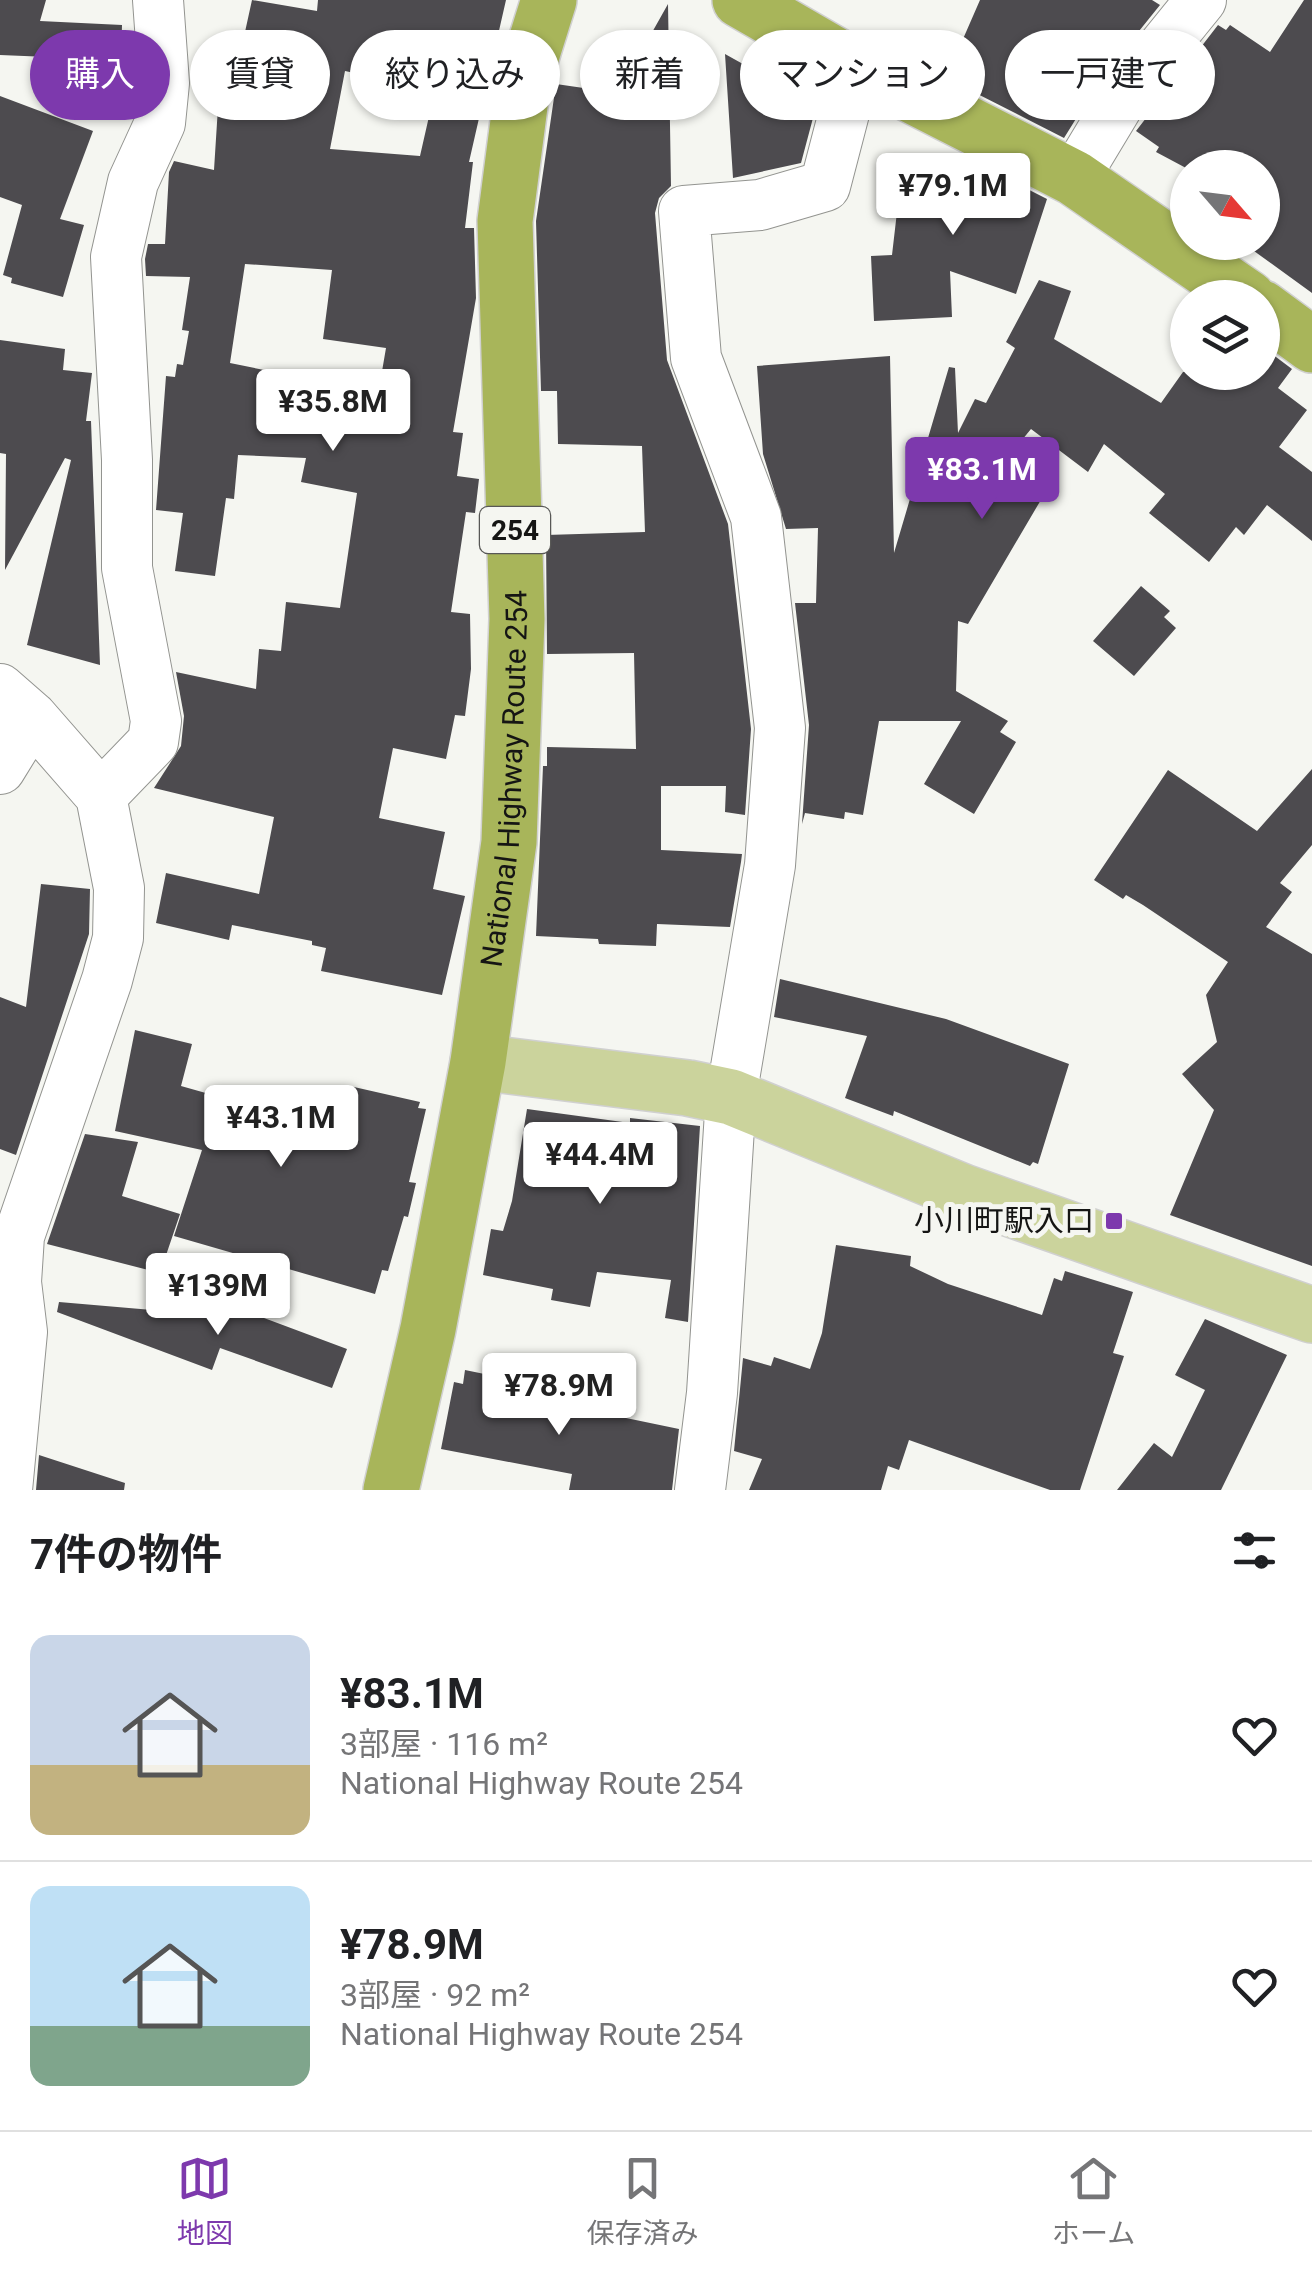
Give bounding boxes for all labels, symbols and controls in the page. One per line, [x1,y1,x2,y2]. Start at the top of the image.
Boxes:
chip: 購入 [30,30,170,120]
chip: 賃貸 [190,30,330,120]
chip: 絞り込み [350,30,560,120]
chip: 新着 [580,30,720,120]
chip: マンション [740,30,985,120]
chip: 一戸建て [1005,30,1215,120]
north arrow [1170,150,1280,260]
map controls [1170,150,1280,390]
pin: ¥79.1M [872,153,1034,238]
text: ¥79.1M [898,166,1008,204]
button: layers [1170,280,1280,390]
pin: ¥35.8M [252,369,414,454]
text: ¥35.8M [278,382,388,420]
pin: ¥83.1M [901,437,1063,522]
text: ¥83.1M [927,450,1037,488]
road number: 254 [480,507,550,553]
street label: National Highway Route 254 [474,590,534,969]
pin: ¥43.1M [200,1085,362,1170]
text: ¥43.1M [226,1098,336,1136]
pin: ¥44.4M [519,1122,681,1207]
text: ¥44.4M [545,1135,655,1173]
place label: 小川町駅入口 [914,1203,1094,1238]
marker: 小川町駅入口 [1103,1210,1125,1232]
pin: ¥139M [148,1253,288,1338]
text: ¥139M [168,1266,268,1304]
pin: ¥78.9M [478,1353,640,1438]
text: ¥78.9M [504,1366,614,1404]
icon: filters [1227,1523,1282,1578]
text: 7件の物件 [30,1530,222,1579]
text: ¥83.1M [340,1669,484,1718]
icon: home [110,1675,230,1795]
icon: heart [1227,1708,1282,1763]
text: 3部屋 · 116 m² [340,1725,548,1763]
text: National Highway Route 254 [340,1764,743,1802]
text: ¥78.9M [340,1920,484,1969]
icon: home [110,1926,230,2046]
icon: heart [1227,1959,1282,2014]
text: 3部屋 · 92 m² [340,1976,530,2014]
text: National Highway Route 254 [340,2015,743,2053]
tab: 地図 [177,2151,233,2251]
tab: 保存済み [586,2151,698,2251]
tab: ホーム [1052,2151,1135,2251]

